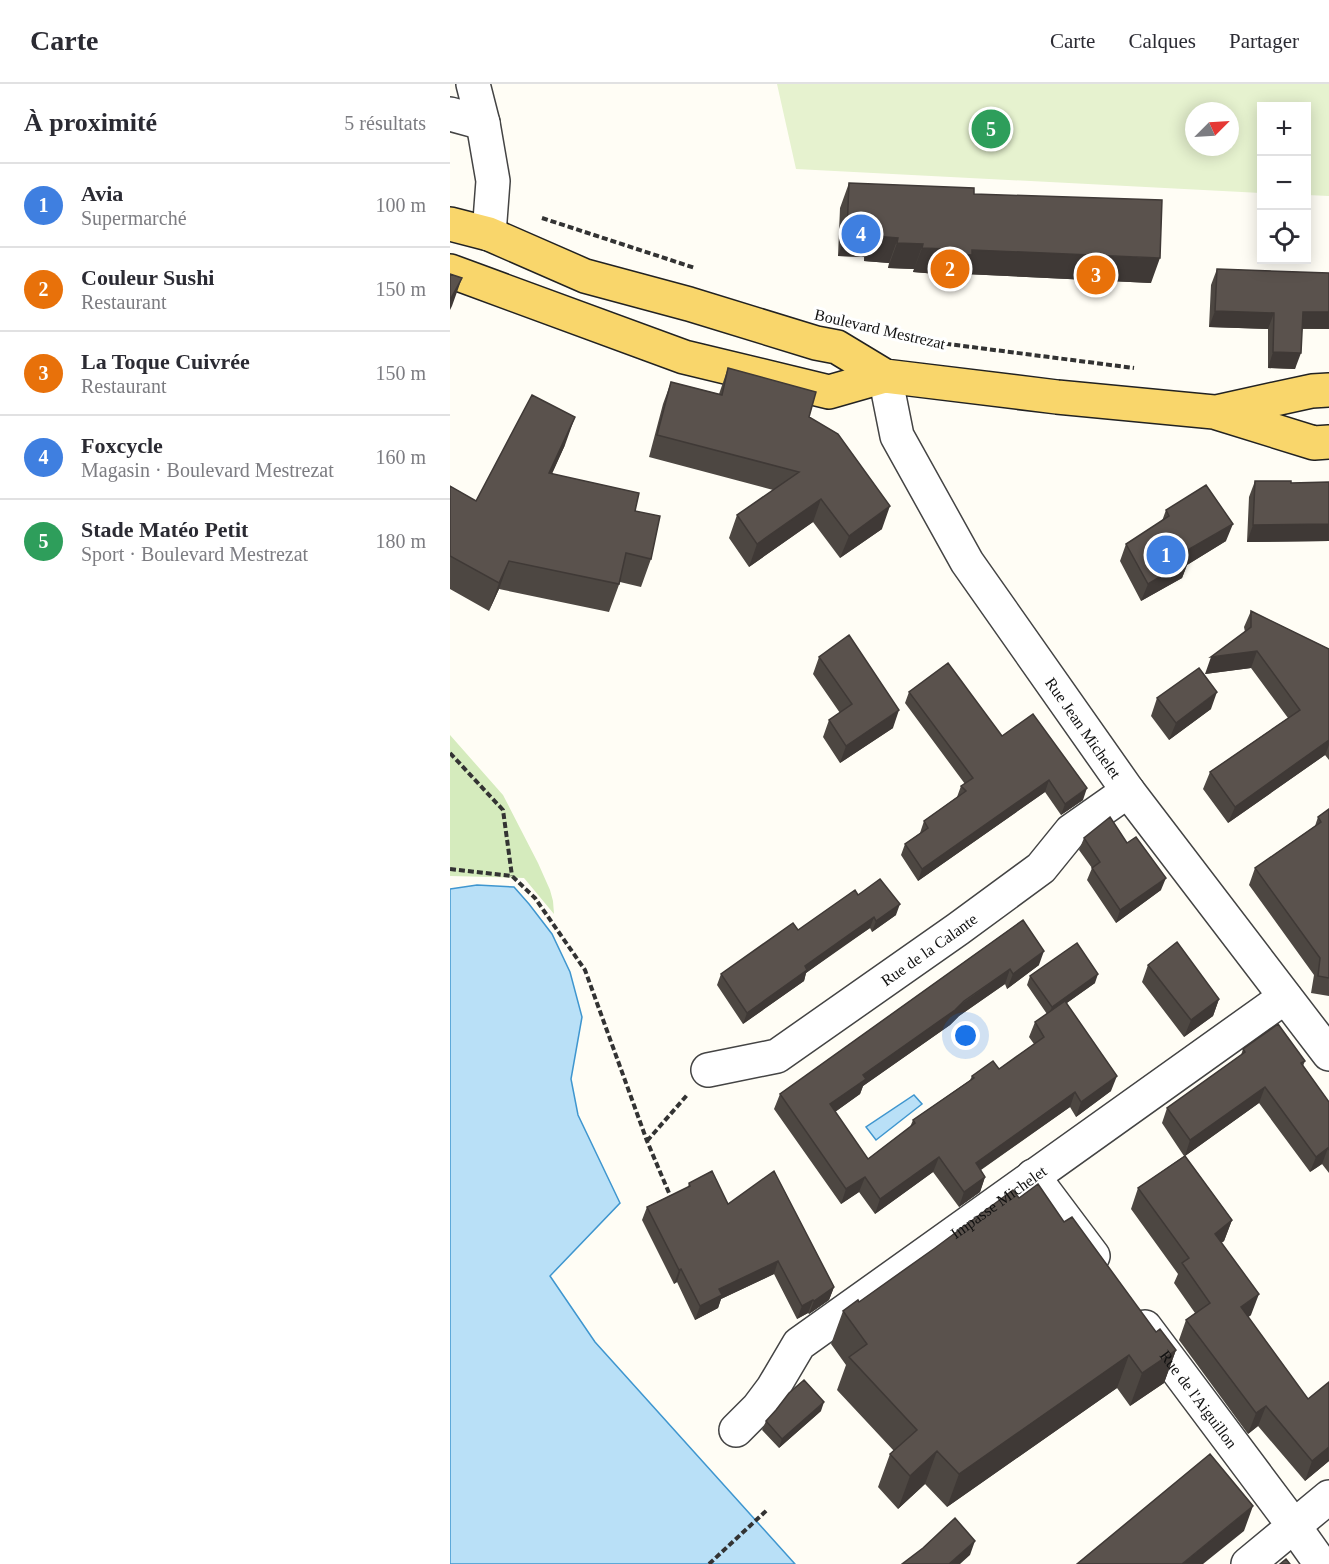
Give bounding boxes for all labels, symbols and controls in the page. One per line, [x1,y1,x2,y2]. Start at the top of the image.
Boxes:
text: Carte [30,25,98,56]
text: Carte [1050,29,1095,53]
text: Calques [1128,29,1196,53]
text: Partager [1229,29,1299,53]
north arrow [1185,102,1239,156]
map controls [1257,102,1311,264]
button: + [1257,102,1311,156]
pin: 5 [972,106,1010,152]
text: À proximité [24,108,157,137]
text: 5 résultats [344,112,426,134]
button: − [1257,156,1311,210]
text: Avia [81,181,123,206]
text: 1 [39,194,49,216]
text: 100 m [375,194,426,216]
text: Supermarché [81,207,187,229]
button: locate [1257,210,1311,264]
pin: 4 [842,212,880,256]
pin: 2 [930,246,970,291]
pin: 3 [1076,252,1116,297]
text: Couleur Sushi [81,265,214,290]
text: 2 [39,278,49,300]
text: 150 m [375,278,426,300]
text: Restaurant [81,291,167,313]
street label: Boulevard Mestrezat [813,306,948,352]
text: La Toque Cuivrée [81,349,250,374]
text: 3 [39,362,49,384]
text: 150 m [375,362,426,384]
text: Restaurant [81,375,167,397]
text: Foxcycle [81,433,163,458]
text: 4 [39,446,49,468]
text: 160 m [375,446,426,468]
text: Magasin · Boulevard Mestrezat [81,459,334,481]
text: Stade Matéo Petit [81,517,248,542]
text: 5 [39,530,49,552]
text: 180 m [375,530,426,552]
pin: 1 [1146,532,1186,578]
text: Sport · Boulevard Mestrezat [81,543,308,565]
street label: Rue Jean Michelet [1042,674,1125,782]
street label: Rue de la Calante [878,910,980,989]
your location [951,1021,980,1050]
street label: Impasse Michelet [947,1162,1050,1242]
street label: Rue de l'Aiguillon [1157,1347,1241,1451]

